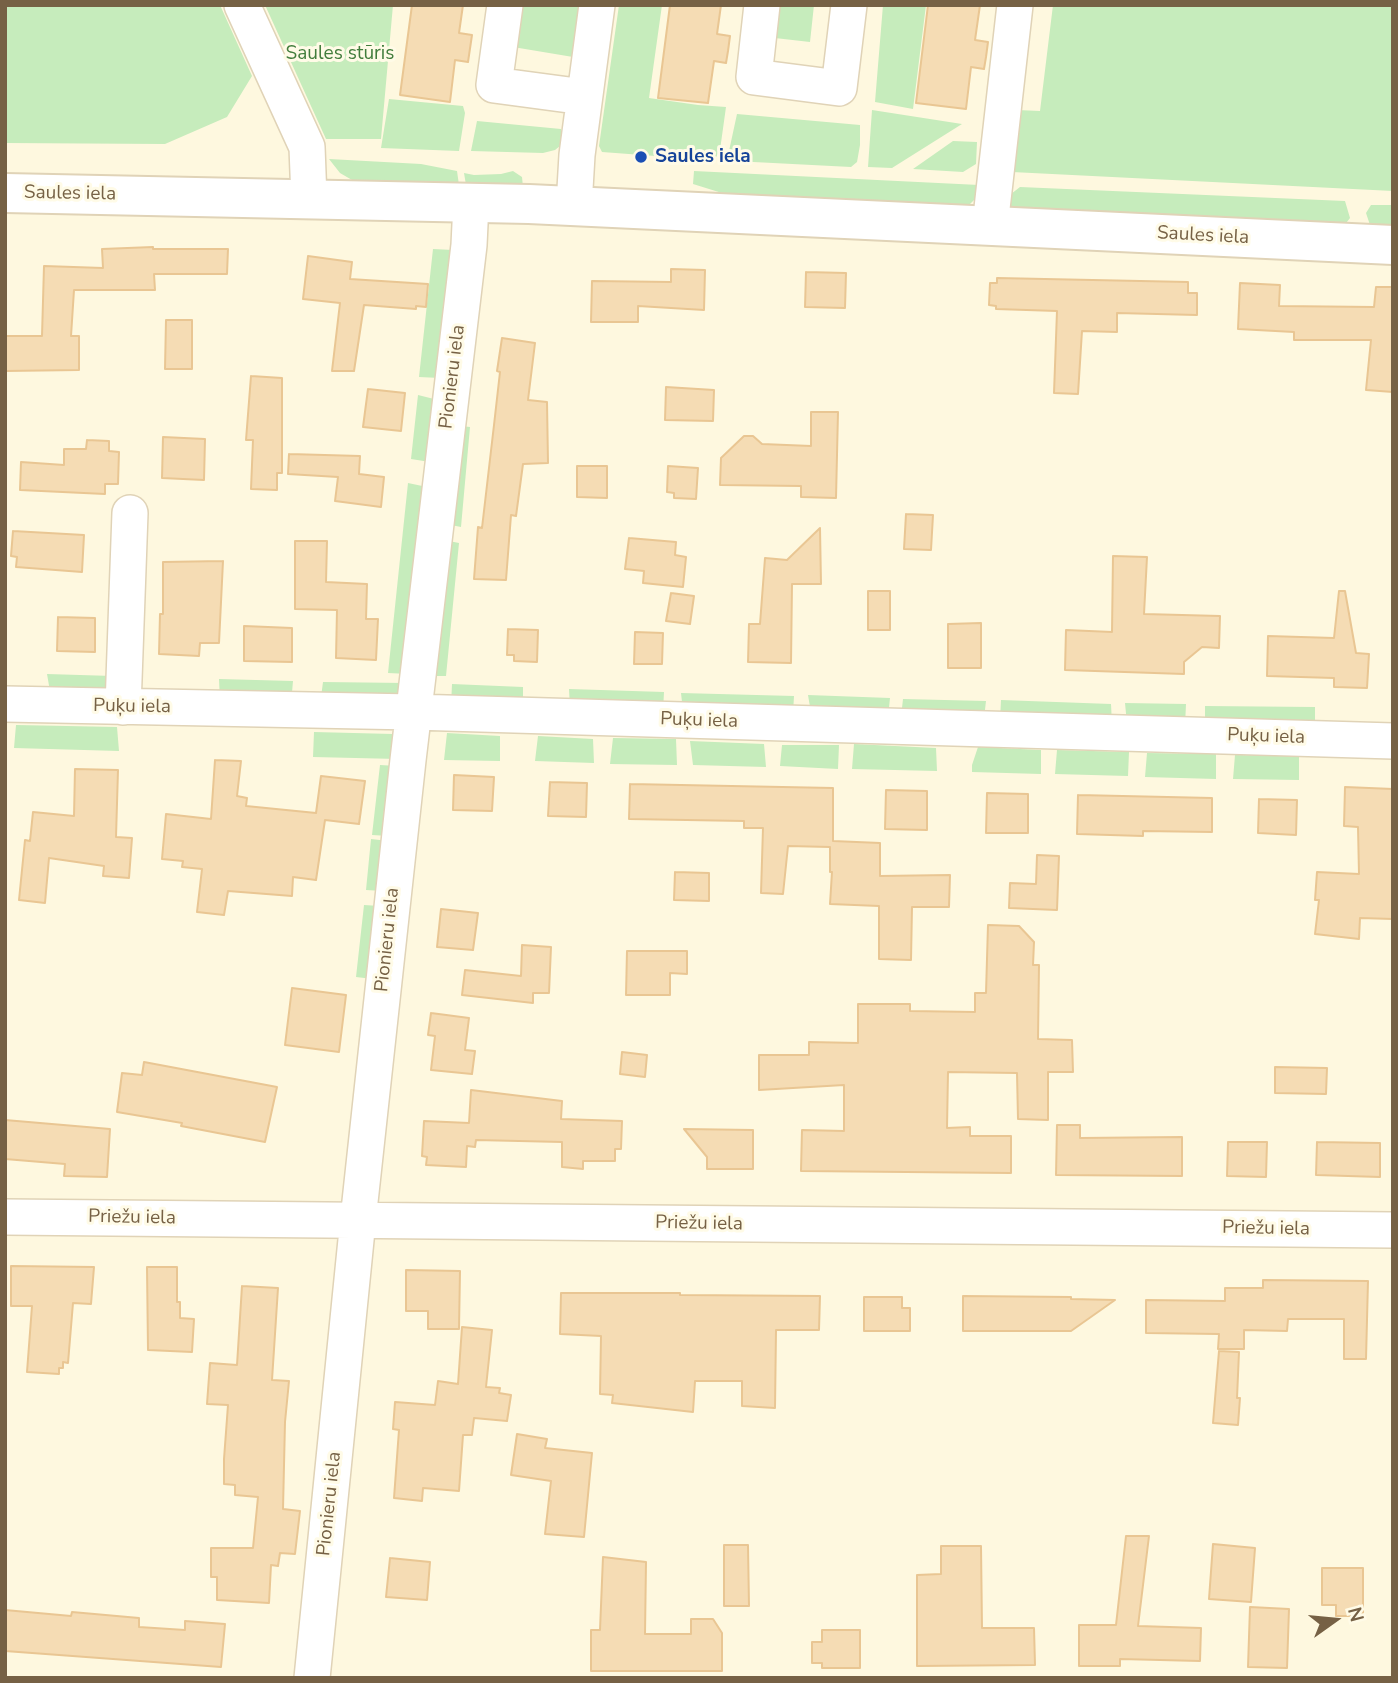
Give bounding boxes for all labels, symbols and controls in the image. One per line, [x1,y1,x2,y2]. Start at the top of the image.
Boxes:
park label: Saules stūris [286,43,394,65]
place label: Saules iela [655,146,751,168]
marker: Saules iela [633,149,649,165]
street label: Saules iela [24,182,116,206]
street label: Saules iela [1156,222,1250,250]
street label: Pionieru iela [435,324,471,430]
street label: Puķu iela [93,695,171,719]
street label: Puķu iela [660,708,738,734]
street label: Puķu iela [1227,724,1305,750]
street label: Pionieru iela [371,887,405,993]
street label: Priežu iela [88,1206,176,1230]
street label: Priežu iela [655,1212,743,1236]
street label: Priežu iela [1222,1217,1310,1241]
street label: Pionieru iela [313,1451,347,1557]
north arrow [1300,1585,1370,1655]
text: N [1341,1604,1370,1625]

